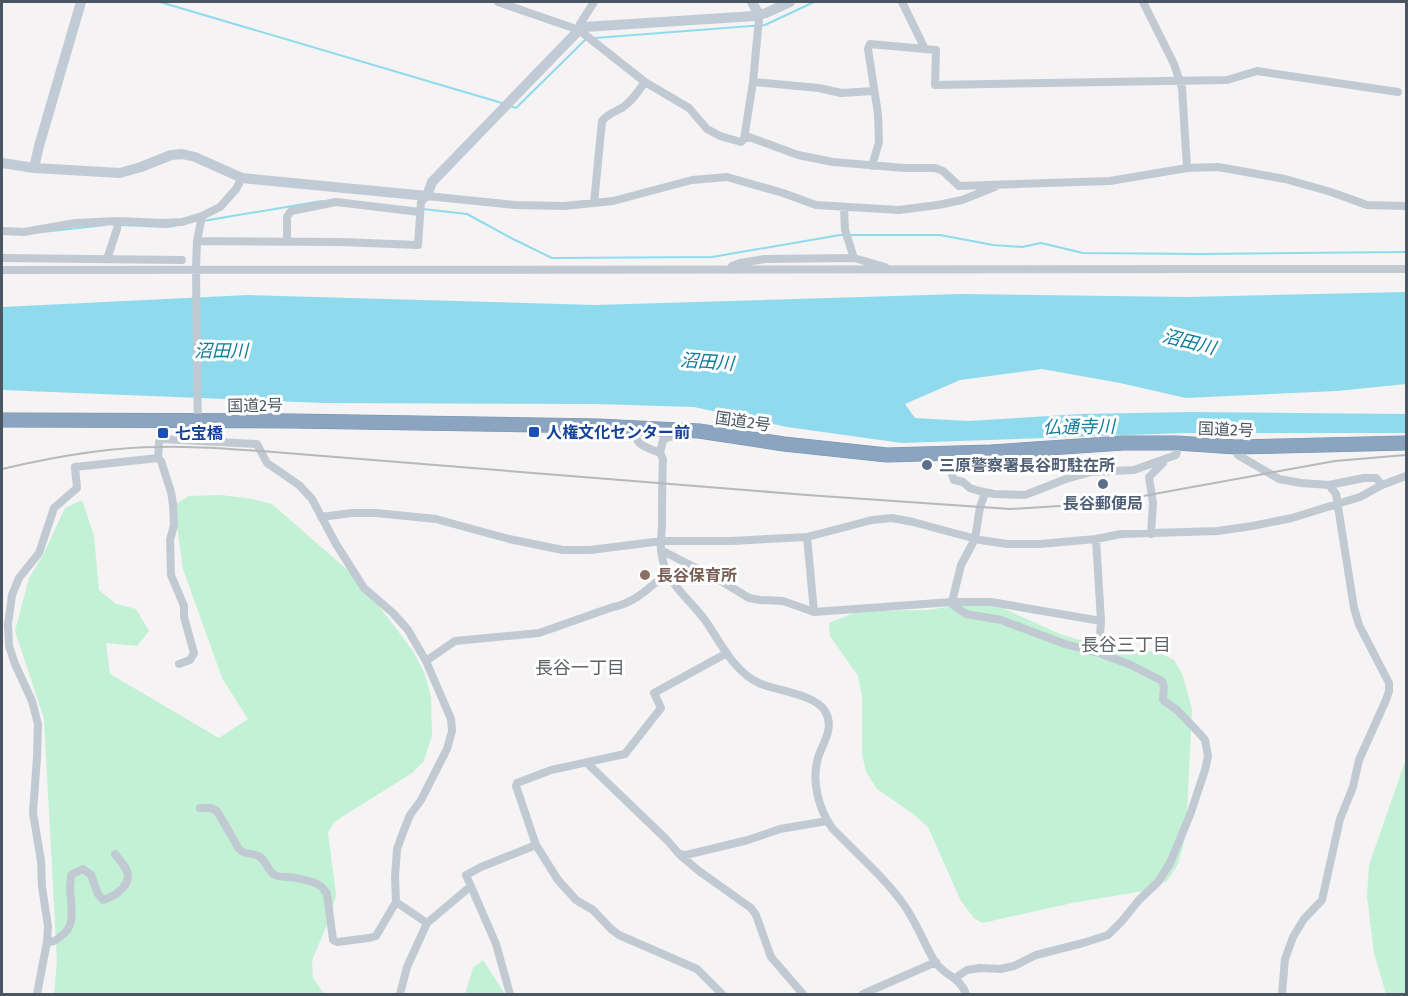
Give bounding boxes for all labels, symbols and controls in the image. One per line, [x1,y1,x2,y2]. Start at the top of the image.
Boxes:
water label: 沼田川 [1160,325,1220,360]
water label: 沼田川 [194,340,250,362]
water label: 沼田川 [679,349,737,375]
street label: 国道2号 [227,396,283,415]
street label: 国道2号 [714,408,772,435]
water label: 仏通寺川 [1043,415,1117,439]
street label: 国道2号 [1198,419,1254,440]
place label: 人権文化センター前 [546,423,690,442]
place label: 七宝橋 [175,424,223,443]
marker: 人権文化センター前 [527,425,541,439]
marker: 七宝橋 [156,426,170,440]
place label: 三原警察署長谷町駐在所 [939,456,1115,475]
marker: 三原警察署長谷町駐在所 [920,458,934,472]
marker: 長谷郵便局 [1096,477,1110,491]
place label: 長谷郵便局 [1063,494,1143,513]
place label: 長谷保育所 [657,566,737,585]
marker: 長谷保育所 [638,568,652,582]
district label: 長谷三丁目 [1081,634,1171,656]
district label: 長谷一丁目 [535,657,625,679]

